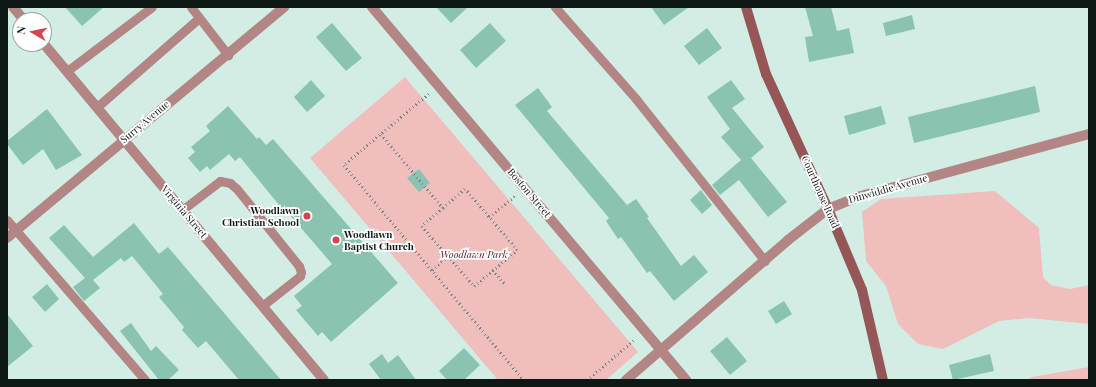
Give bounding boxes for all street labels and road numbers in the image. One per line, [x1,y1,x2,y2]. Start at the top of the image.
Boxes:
street label: Surry Avenue [118,98,172,146]
street label: Courthouse Road [799,154,841,230]
street label: Boston Street [505,166,553,220]
street label: Dinwiddie Avenue [847,172,929,206]
street label: Virginia Street [159,183,209,241]

